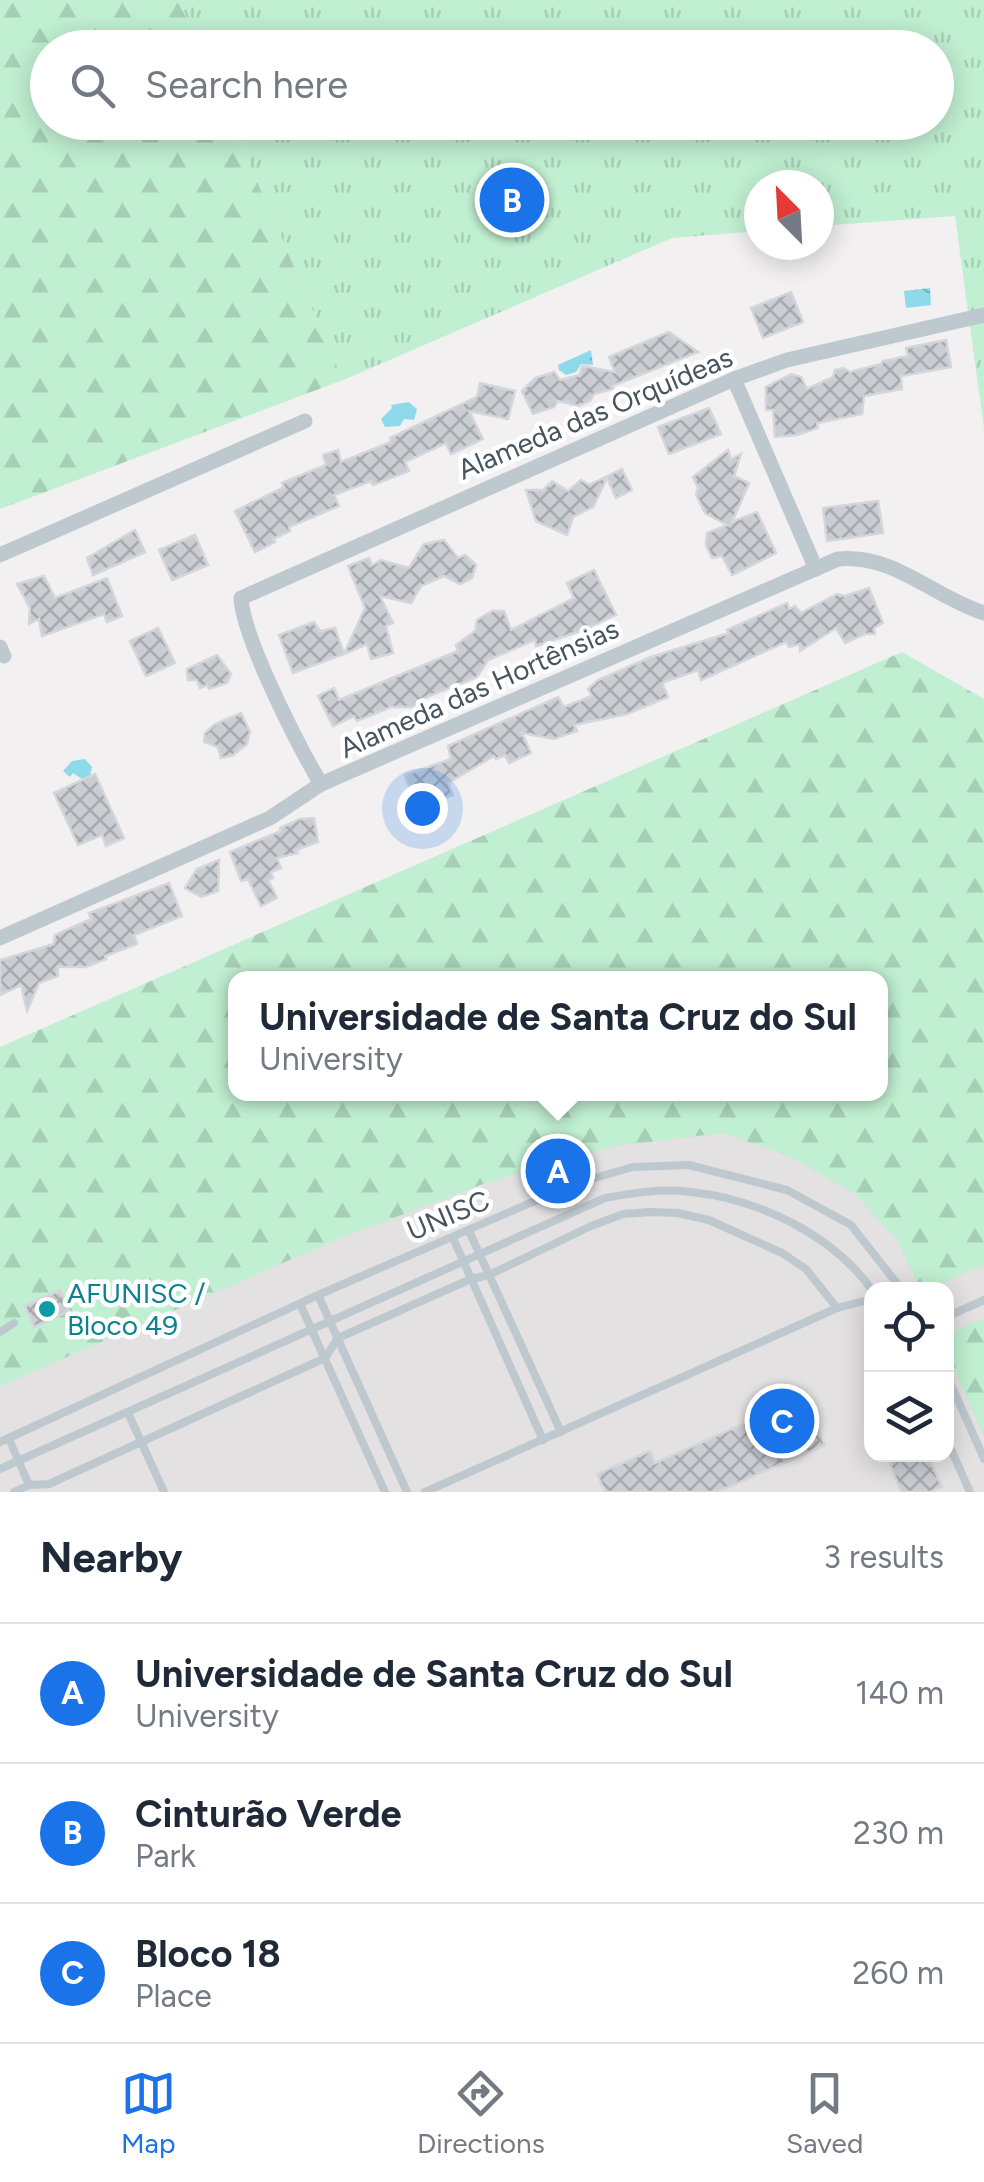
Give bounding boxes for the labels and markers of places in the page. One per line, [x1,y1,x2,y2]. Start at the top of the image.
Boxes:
pin: B [480,162,544,238]
pin: A [526,1134,590,1208]
place label: AFUNISC / Bloco 49 [67,1276,206,1342]
marker: AFUNISC / Bloco 49 [36,1298,58,1320]
pin: C [750,1384,814,1458]

